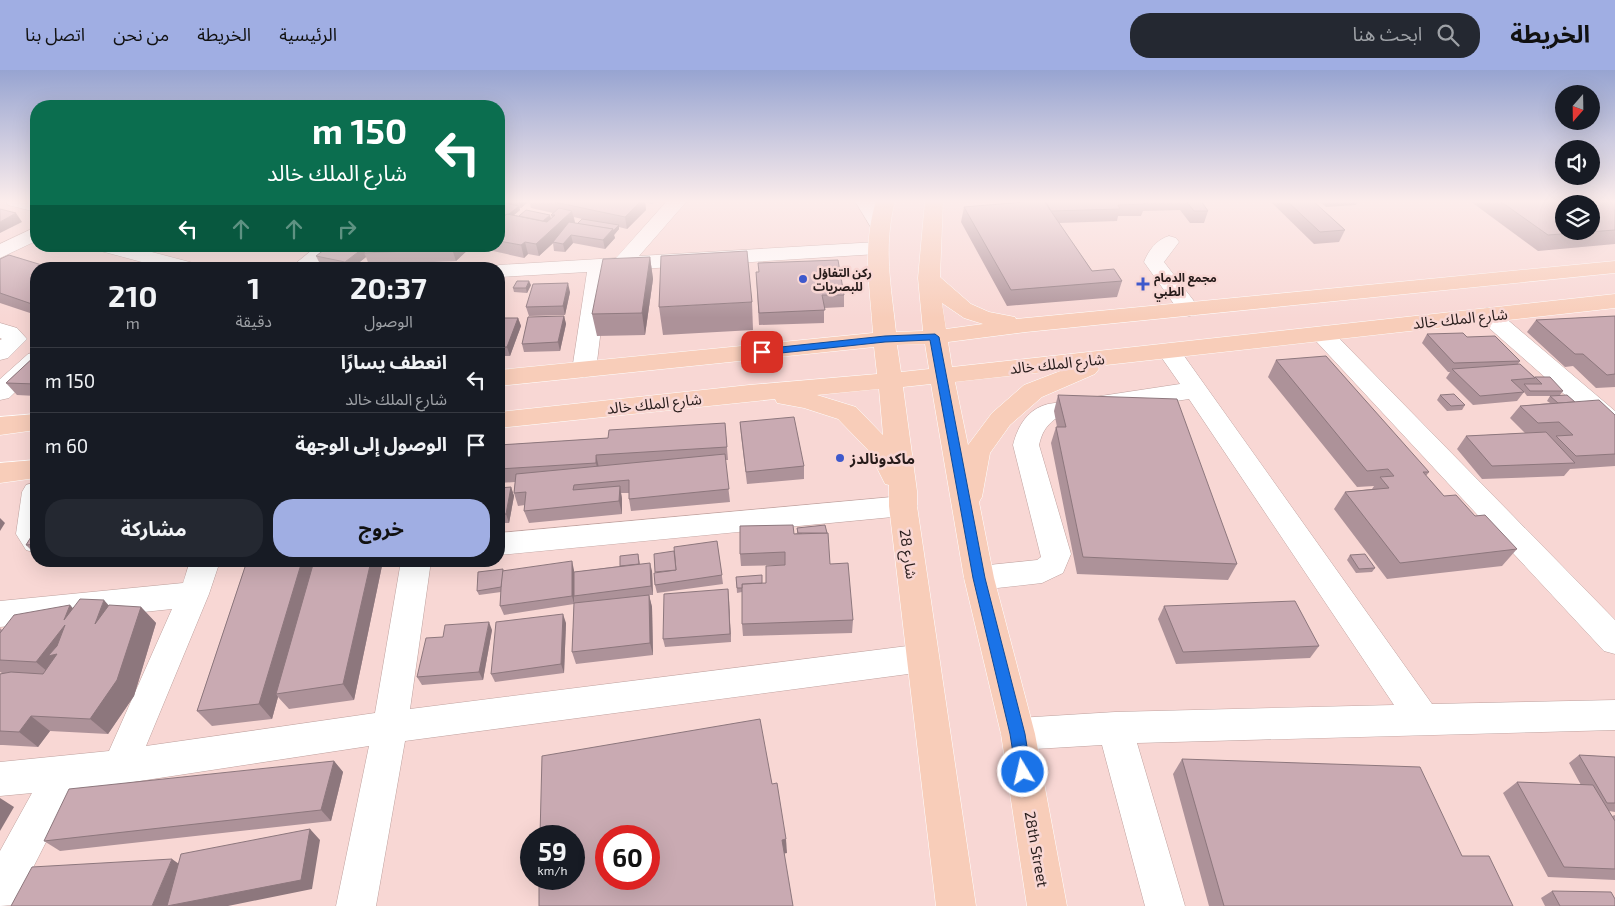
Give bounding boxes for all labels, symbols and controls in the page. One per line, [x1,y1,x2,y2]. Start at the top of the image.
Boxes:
search box [1130,13,1480,58]
text: الخريطة [1510,19,1590,48]
icon: search [1434,21,1462,49]
text: ابحث هنا [1353,22,1422,45]
text: اتصل بنا [25,23,85,45]
text: من نحن [113,23,169,45]
text: الخريطة [197,23,251,45]
text: الرئيسية [279,23,337,45]
north arrow [1555,85,1600,130]
map controls [1555,85,1600,240]
text: 150 m [312,109,407,151]
icon: left [425,120,490,185]
button: sound [1555,140,1600,185]
text: شارع الملك خالد [267,159,407,185]
button: layers [1555,195,1600,240]
icon: left [174,215,202,243]
icon: ahead [227,215,255,243]
icon: ahead [280,215,308,243]
icon: right [333,215,361,243]
place label: ركن التفاؤل للبصريات [813,265,872,294]
text: 1 [247,269,260,305]
text: 20:37 [350,269,427,305]
place label: مجمع الدمام الطبي [1154,270,1217,302]
marker: ركن التفاؤل للبصريات [797,273,809,285]
text: 210 [108,277,157,313]
marker: مجمع الدمام الطبي [1136,277,1150,291]
street label: شارع الملك خالد [1412,304,1509,336]
text: دقيقة [236,311,272,330]
text: الوصول [364,311,413,330]
text: m [126,313,140,332]
pin [741,331,783,373]
icon: arrive [748,338,776,366]
street label: شارع الملك خالد [1009,349,1106,381]
text: انعطف يسارًا [341,350,447,373]
icon: left [462,366,490,394]
text: 150 m [45,369,95,392]
text: شارع الملك خالد [345,389,447,408]
street label: شارع الملك خالد [606,389,703,421]
icon: arrive [462,431,490,459]
text: الوصول إلى الوجهة [295,432,447,455]
text: 60 m [45,434,88,457]
place label: ماكدونالدز [849,449,915,468]
marker: ماكدونالدز [834,452,846,464]
button: مشاركة [45,499,263,557]
button: خروج [273,499,490,557]
street label: شارع 28 [893,528,921,581]
position arrow [996,745,1048,797]
street label: 28th Street [1021,810,1053,889]
speed limit sign: 60 [595,825,660,890]
text: 59 [538,836,567,866]
text: km/h [538,863,567,877]

